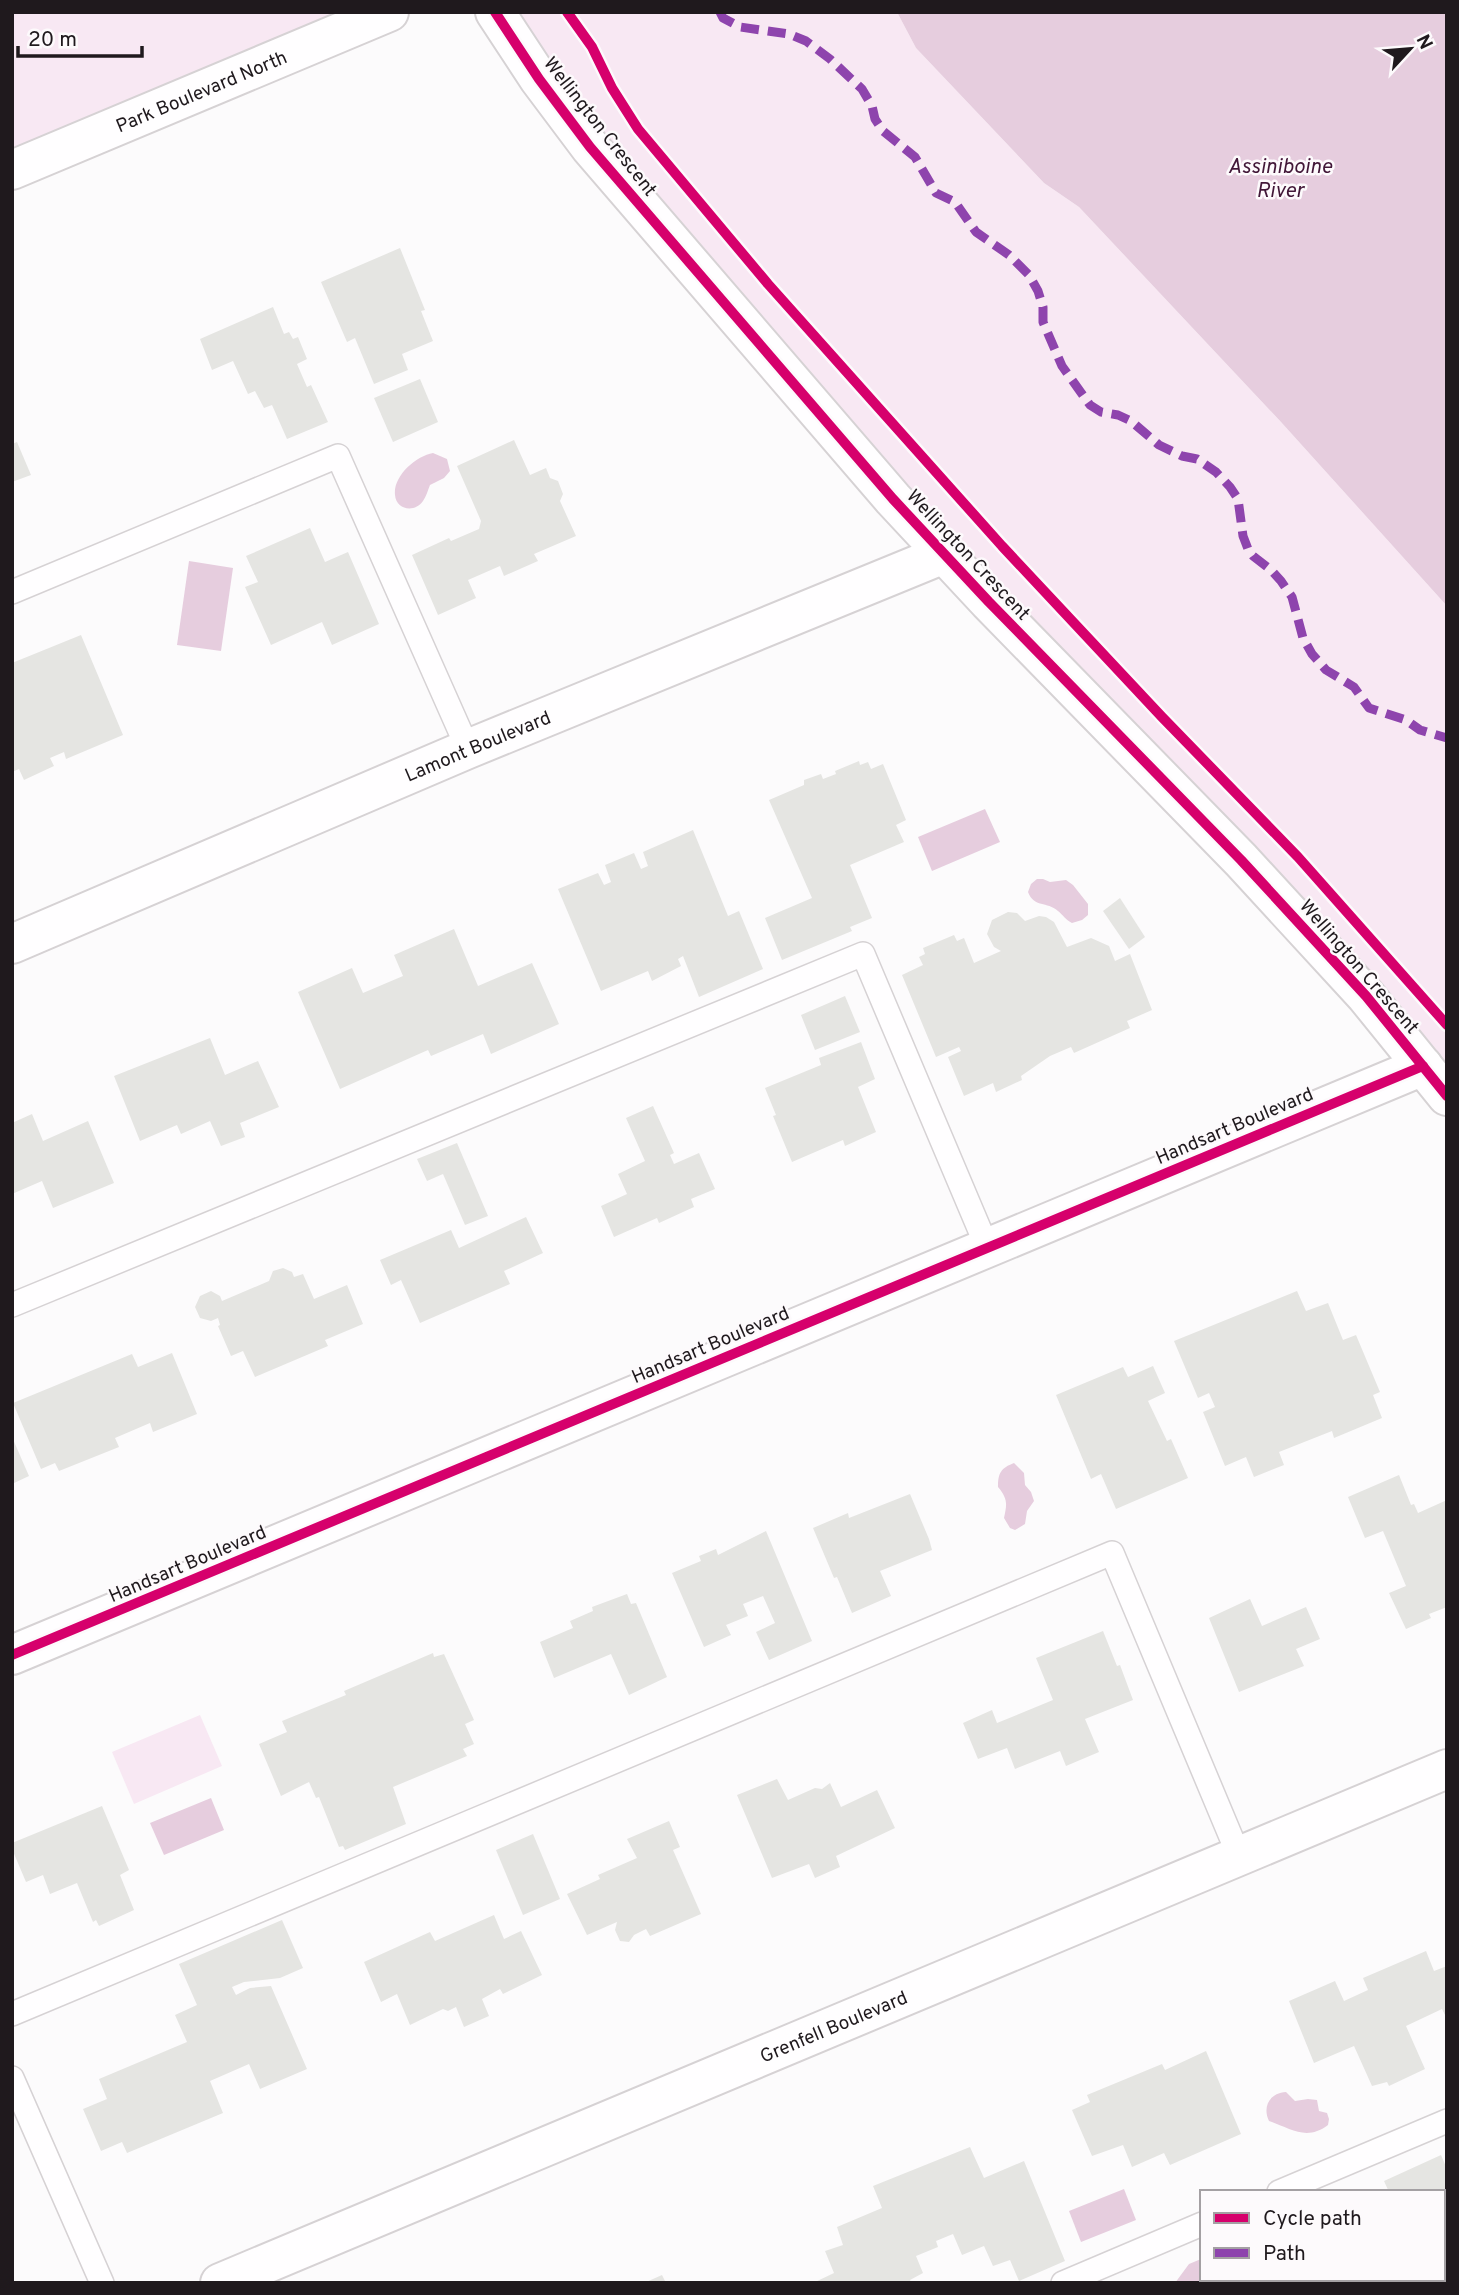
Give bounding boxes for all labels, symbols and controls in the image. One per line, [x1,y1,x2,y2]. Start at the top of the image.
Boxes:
scale bar [18,14,142,58]
north arrow [1375,14,1445,84]
text: 20 m [28,27,77,54]
text: N [1410,31,1437,54]
street label: Park Boulevard North [113,46,291,139]
street label: Wellington Crescent [537,53,661,202]
water label: Assiniboine River [1228,154,1333,205]
street label: Wellington Crescent [901,485,1034,626]
street label: Lamont Boulevard [402,706,555,789]
street label: Wellington Crescent [1293,895,1423,1040]
street label: Handsart Boulevard [1152,1083,1317,1171]
street label: Handsart Boulevard [628,1302,793,1390]
street label: Handsart Boulevard [105,1521,270,1609]
street label: Grenfell Boulevard [757,1986,911,2069]
legend [1200,2190,1445,2281]
text: Cycle path [1263,2206,1362,2233]
text: Path [1263,2241,1306,2268]

